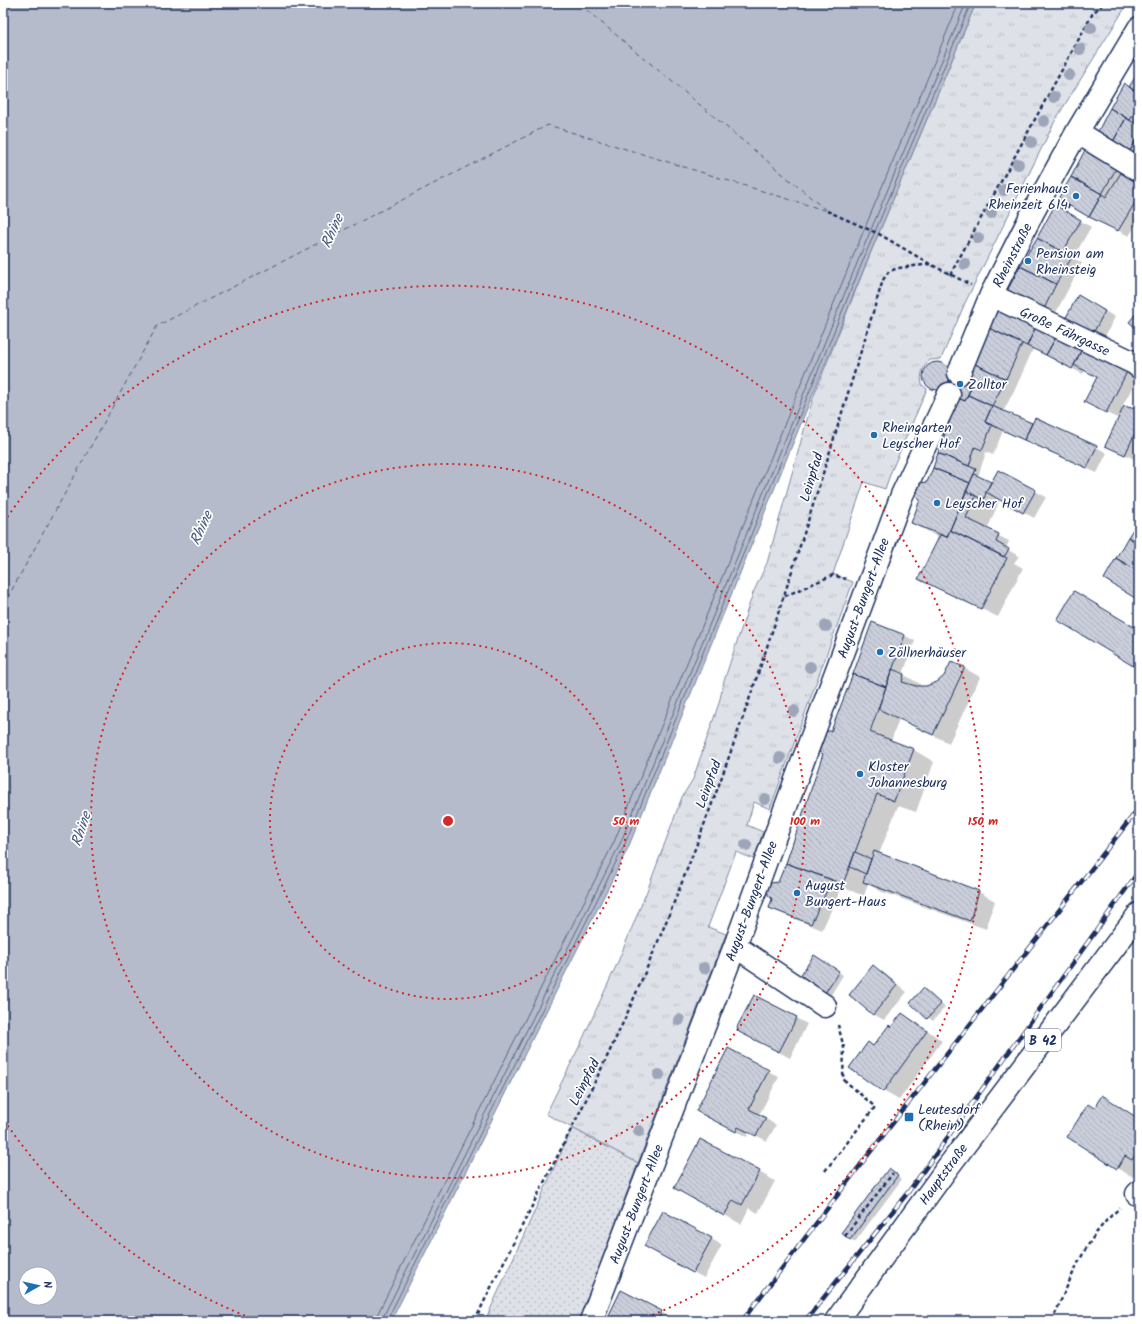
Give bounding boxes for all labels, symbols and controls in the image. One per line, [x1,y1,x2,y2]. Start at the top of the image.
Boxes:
place label: Ferienhaus Rheinzeit 614 [989,178,1068,216]
marker: Ferienhaus Rheinzeit 614 [1071,191,1081,201]
water label: Rhine [315,209,352,252]
street label: Rheinstraße [987,219,1039,292]
place label: Pension am Rheinsteig [1036,243,1104,281]
marker: Pension am Rheinsteig [1023,256,1033,266]
street label: Große Fährgasse [1016,301,1114,363]
place label: Zolltor [968,374,1008,396]
marker: Zolltor [955,379,965,389]
place label: Rheingarten Leyscher Hof [882,417,961,455]
marker: Rheingarten Leyscher Hof [869,430,879,440]
street label: Leinpfad [794,449,830,505]
place label: Leyscher Hof [945,493,1024,515]
marker: Leyscher Hof [932,498,942,508]
water label: Rhine [184,506,221,549]
street label: August-Bungert-Allee [832,534,896,662]
place label: Zöllnerhäuser [888,642,967,664]
marker: Zöllnerhäuser [875,647,885,657]
street label: Leinpfad [690,756,728,812]
place label: Kloster Johannesburg [868,756,948,794]
marker: Kloster Johannesburg [855,769,865,779]
water label: Rhine [65,808,99,850]
text: 50 m [612,812,640,831]
text: 100 m [790,812,820,831]
text: 150 m [968,812,998,831]
centre of rings [441,814,455,828]
street label: August-Bungert-Allee [720,837,784,965]
place label: August Bungert-Haus [805,875,886,913]
marker: August Bungert-Haus [792,888,802,898]
road number: B 42 [1025,1029,1061,1051]
street label: Leinpfad [564,1054,607,1110]
place label: Leutesdorf (Rhein) [918,1099,981,1137]
marker: Leutesdorf (Rhein) [903,1111,915,1123]
street label: Hauptstraße [914,1138,974,1210]
street label: August-Bungert-Allee [604,1141,670,1268]
north arrow [18,1266,58,1306]
text: N [38,1280,56,1289]

